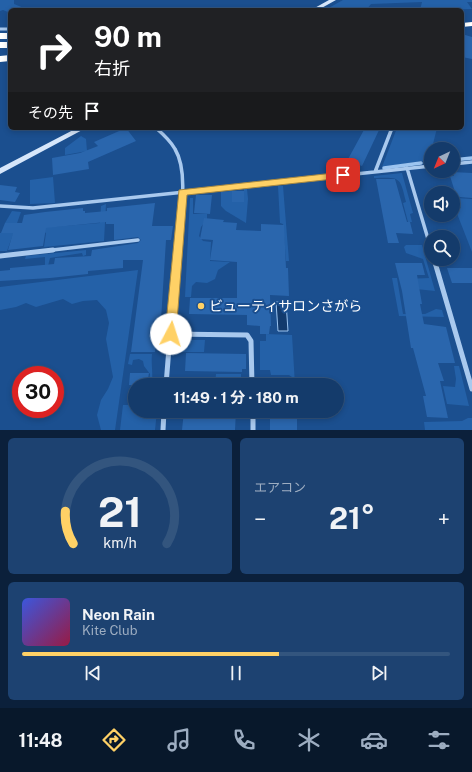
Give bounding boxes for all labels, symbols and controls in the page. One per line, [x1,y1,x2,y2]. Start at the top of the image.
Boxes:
text: 90 m [94,20,162,53]
icon: right [28,24,80,76]
text: 右折 [94,58,130,79]
icon: arrive [81,100,103,122]
text: その先 [28,104,73,121]
north arrow [424,142,460,178]
map controls [424,142,460,266]
pin [326,158,360,192]
icon: arrive [332,164,354,186]
button: sound [424,186,460,222]
button: search [424,230,460,266]
place label: ビューティサロンさがら [209,298,362,314]
marker: ビューティサロンさがら [196,301,206,311]
position arrow [150,313,192,355]
speed limit sign: 30 [12,366,64,418]
text: 11:49 · 1 分 · 180 m [173,389,299,406]
text: エアコン [254,480,306,495]
text: 21 [98,487,142,536]
text: 21° [329,500,375,536]
text: − [254,506,266,532]
text: + [438,506,450,532]
text: km/h [103,534,137,551]
text: Neon Rain [82,606,155,623]
text: Kite Club [82,623,137,638]
icon: previous [82,662,104,684]
icon: pause [225,662,247,684]
icon: next [368,662,390,684]
icon: directions [100,726,128,754]
icon: music [165,726,193,754]
icon: phone [230,726,258,754]
icon: climate [295,726,323,754]
icon: car [360,726,388,754]
icon: filters [425,726,453,754]
text: 11:48 [19,730,63,751]

